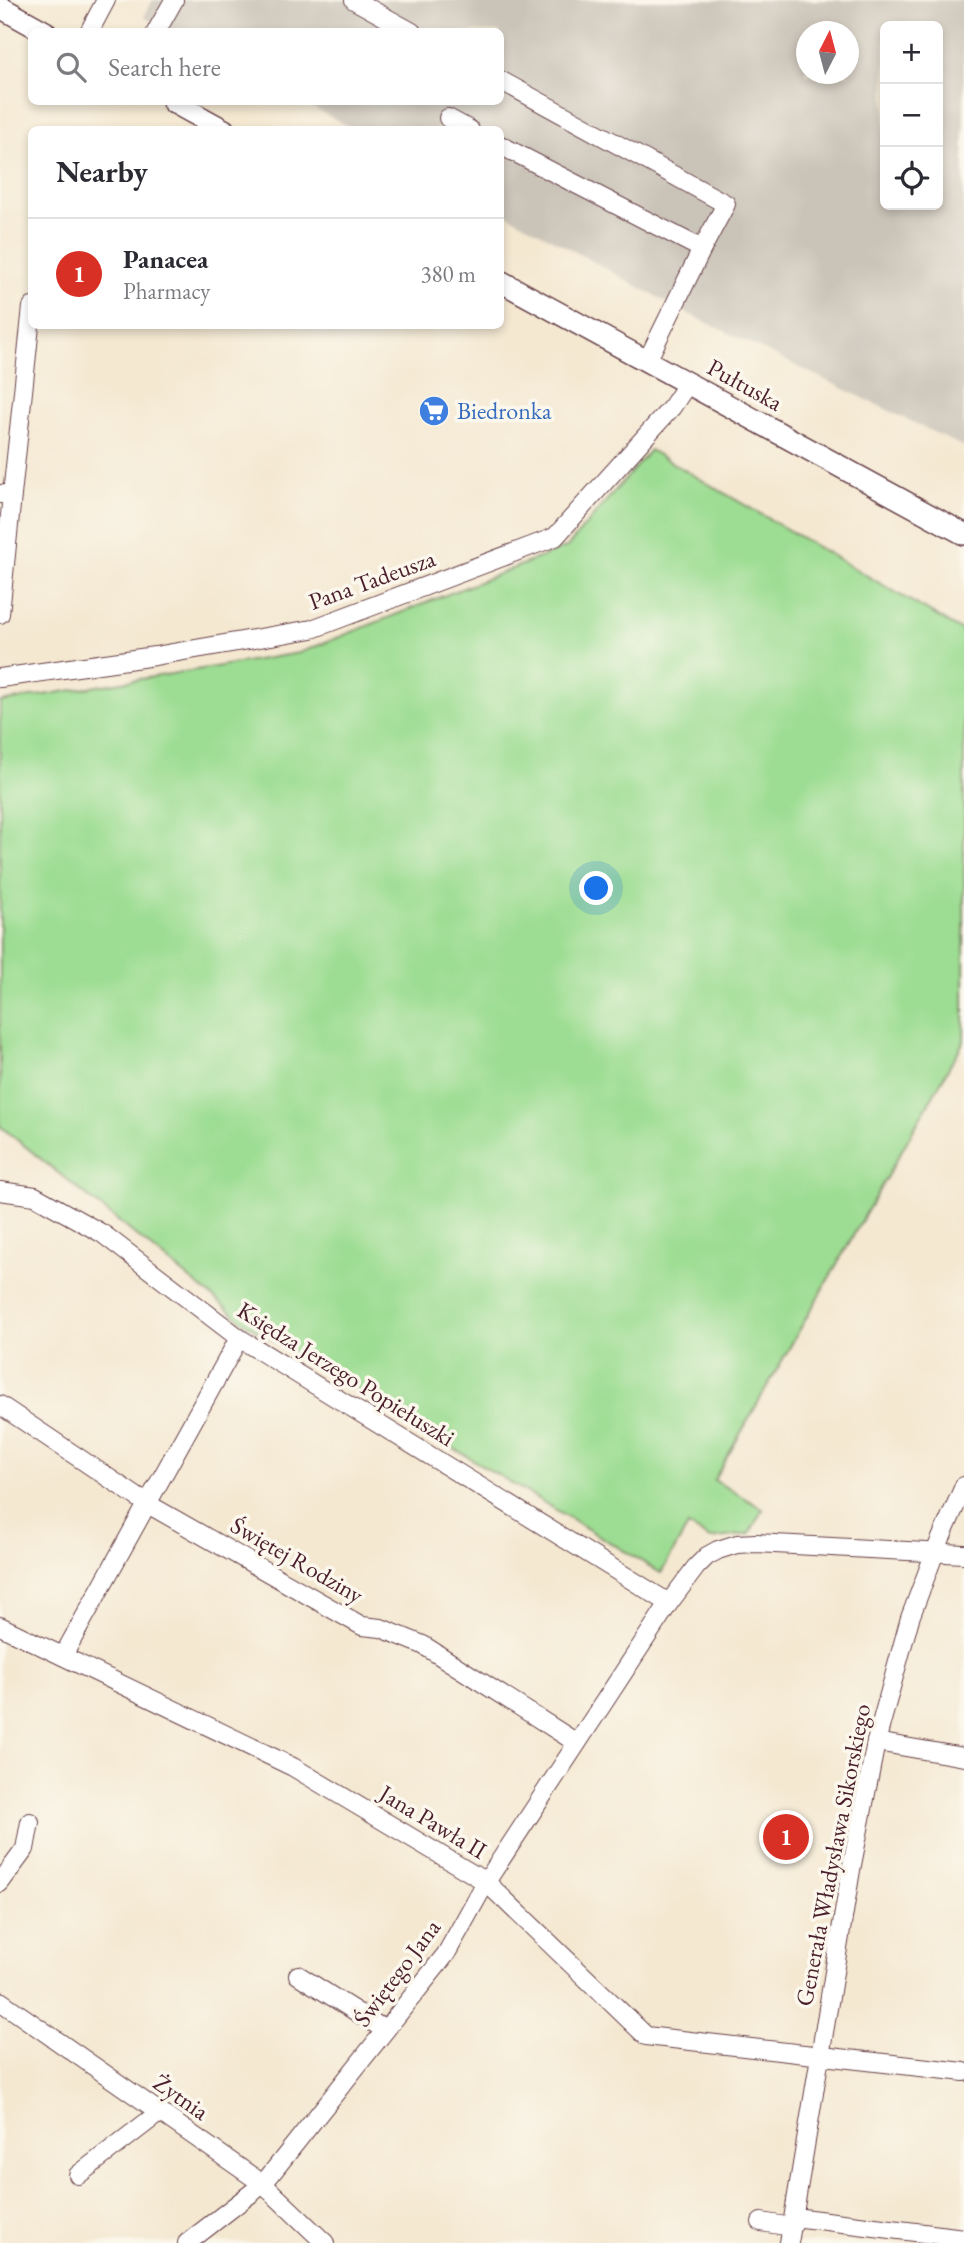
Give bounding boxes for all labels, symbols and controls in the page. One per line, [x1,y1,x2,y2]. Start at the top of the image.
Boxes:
north arrow [796,21,859,84]
map controls [880,21,943,210]
button: + [880,21,943,84]
search box [28,28,504,105]
icon: search [52,48,90,86]
text: Search here [108,50,221,84]
button: − [880,84,943,147]
button: locate [880,147,943,210]
text: Nearby [56,152,148,191]
text: Panacea [123,242,208,276]
text: 1 [73,259,85,289]
text: 380 m [420,259,476,289]
text: Pharmacy [123,276,210,306]
street label: Pułtuska [702,351,789,418]
supermarket icon: Biedronka [417,394,451,428]
place label: Biedronka [457,395,552,426]
street label: Pana Tadeusza [304,542,440,617]
your location [579,871,613,905]
street label: Księdza Jerzego Popiełuszki [232,1294,461,1453]
street label: Świętej Rodziny [225,1509,370,1610]
street label: Generała Władysława Sikorskiego [788,1701,877,2009]
street label: Jana Pawła II [372,1776,493,1866]
pin: 1 [763,1811,809,1863]
street label: Świętego Jana [346,1912,447,2033]
street label: Żytnia [148,2066,215,2127]

